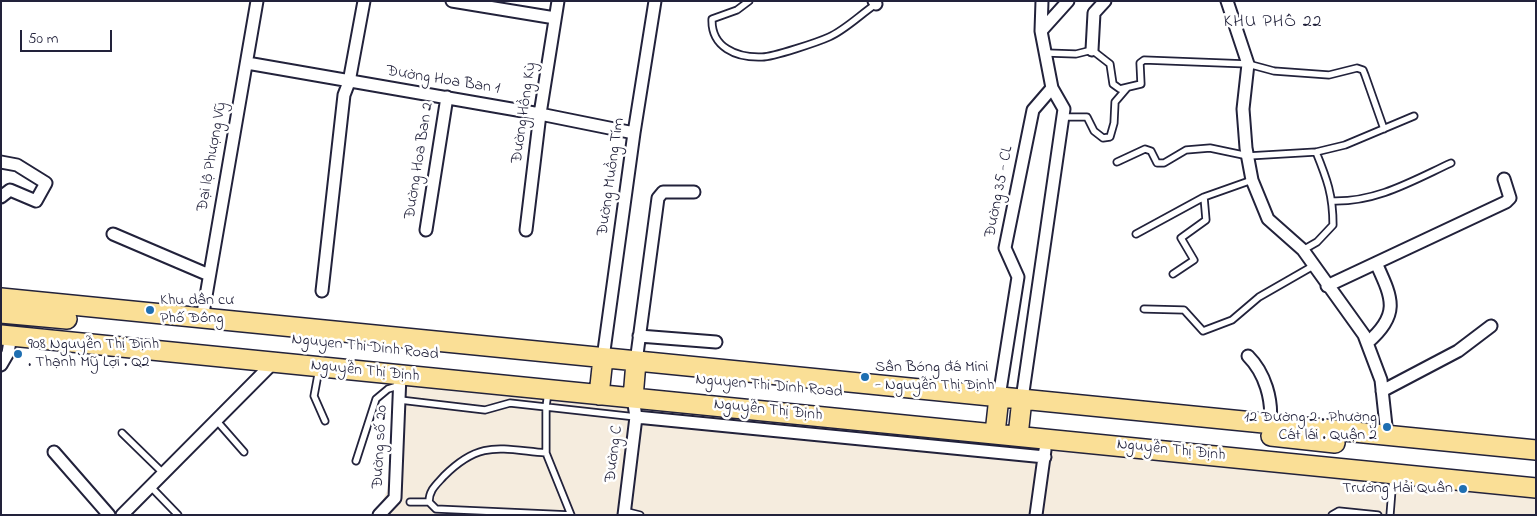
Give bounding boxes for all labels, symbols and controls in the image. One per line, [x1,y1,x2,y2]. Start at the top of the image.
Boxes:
district label: KHU PHỐ 22 [1222,12,1324,34]
scale bar [22,20,115,52]
text: 50 m [28,28,58,50]
street label: Đường Hồng Kỳ [508,61,542,165]
street label: Đường Hoa Ban 1 [385,63,501,99]
street label: Đại lộ Phượng Vỹ [194,101,232,213]
street label: Đường Hoa Ban 2 [401,101,439,221]
street label: Đường Muồng Tím [594,117,630,237]
street label: Đường 35 - CL [982,145,1018,239]
place label: Khu dân cư Phố Đông [160,291,234,329]
marker: Khu dân cư Phố Đông [144,304,156,316]
street label: Nguyen Thi Dinh Road [291,331,439,365]
place label: 908 Nguyễn Thị Định . Thạnh Mỹ Lợi . Q2 [28,335,159,373]
marker: 908 Nguyễn Thị Định . Thạnh Mỹ Lợi . Q2 [12,348,24,360]
street label: Nguyễn Thị Định [310,357,420,387]
place label: Sân Bóng đá Mini - Nguyễn Thị Định [875,358,994,396]
street label: Nguyen Thi Dinh Road [695,371,843,403]
marker: Sân Bóng đá Mini - Nguyễn Thị Định [859,371,871,383]
street label: Nguyễn Thị Định [713,396,823,426]
street label: Đường số 20 [369,405,393,489]
place label: 12 Đường 2 . Phường Cát lái . Quận 2 [1244,408,1377,446]
marker: 12 Đường 2 . Phường Cát lái . Quận 2 [1381,421,1393,433]
street label: Đường C [602,425,628,483]
street label: Nguyễn Thị Định [1116,436,1226,466]
place label: Trường Hải Quân [1342,479,1453,499]
marker: Trường Hải Quân [1457,483,1469,495]

